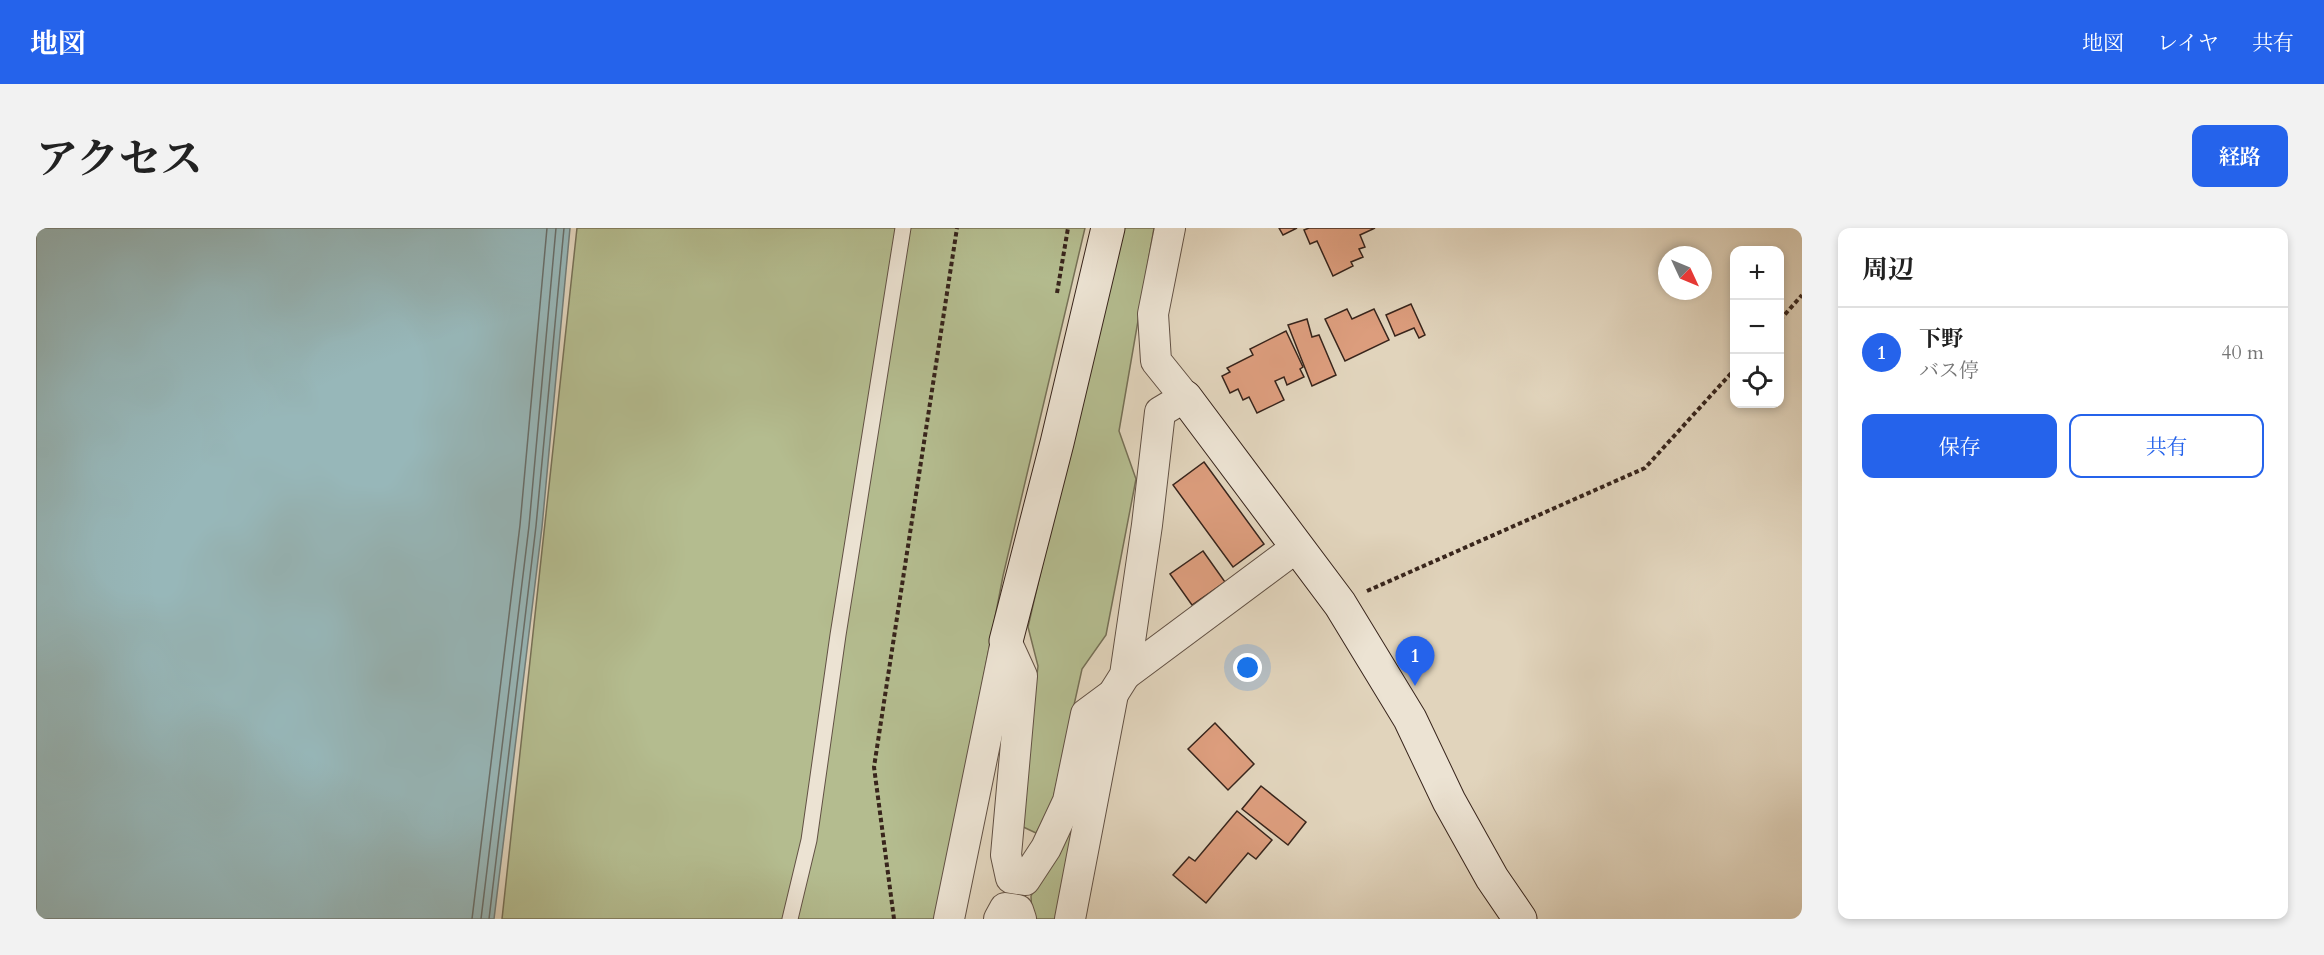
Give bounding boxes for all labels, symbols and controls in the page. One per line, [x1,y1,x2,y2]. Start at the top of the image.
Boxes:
text: 地図 [30,25,86,63]
text: 地図 [2082,29,2124,58]
text: レイヤ [2157,29,2219,58]
text: 共有 [2252,29,2294,58]
button: 経路 [2192,125,2288,187]
text: アクセス [36,131,203,188]
north arrow [1658,246,1712,300]
map controls [1730,246,1784,408]
button: + [1730,246,1784,300]
text: 周辺 [1862,252,1914,287]
button: − [1730,300,1784,354]
text: 下野 [1919,324,1963,354]
text: 1 [1876,339,1887,366]
text: 40 m [2221,339,2264,366]
button: locate [1730,354,1784,408]
text: バス停 [1919,357,1979,384]
button: 保存 [1862,414,2057,478]
button: 共有 [2069,414,2264,478]
pin: 1 [1396,636,1434,686]
your location [1233,653,1262,682]

